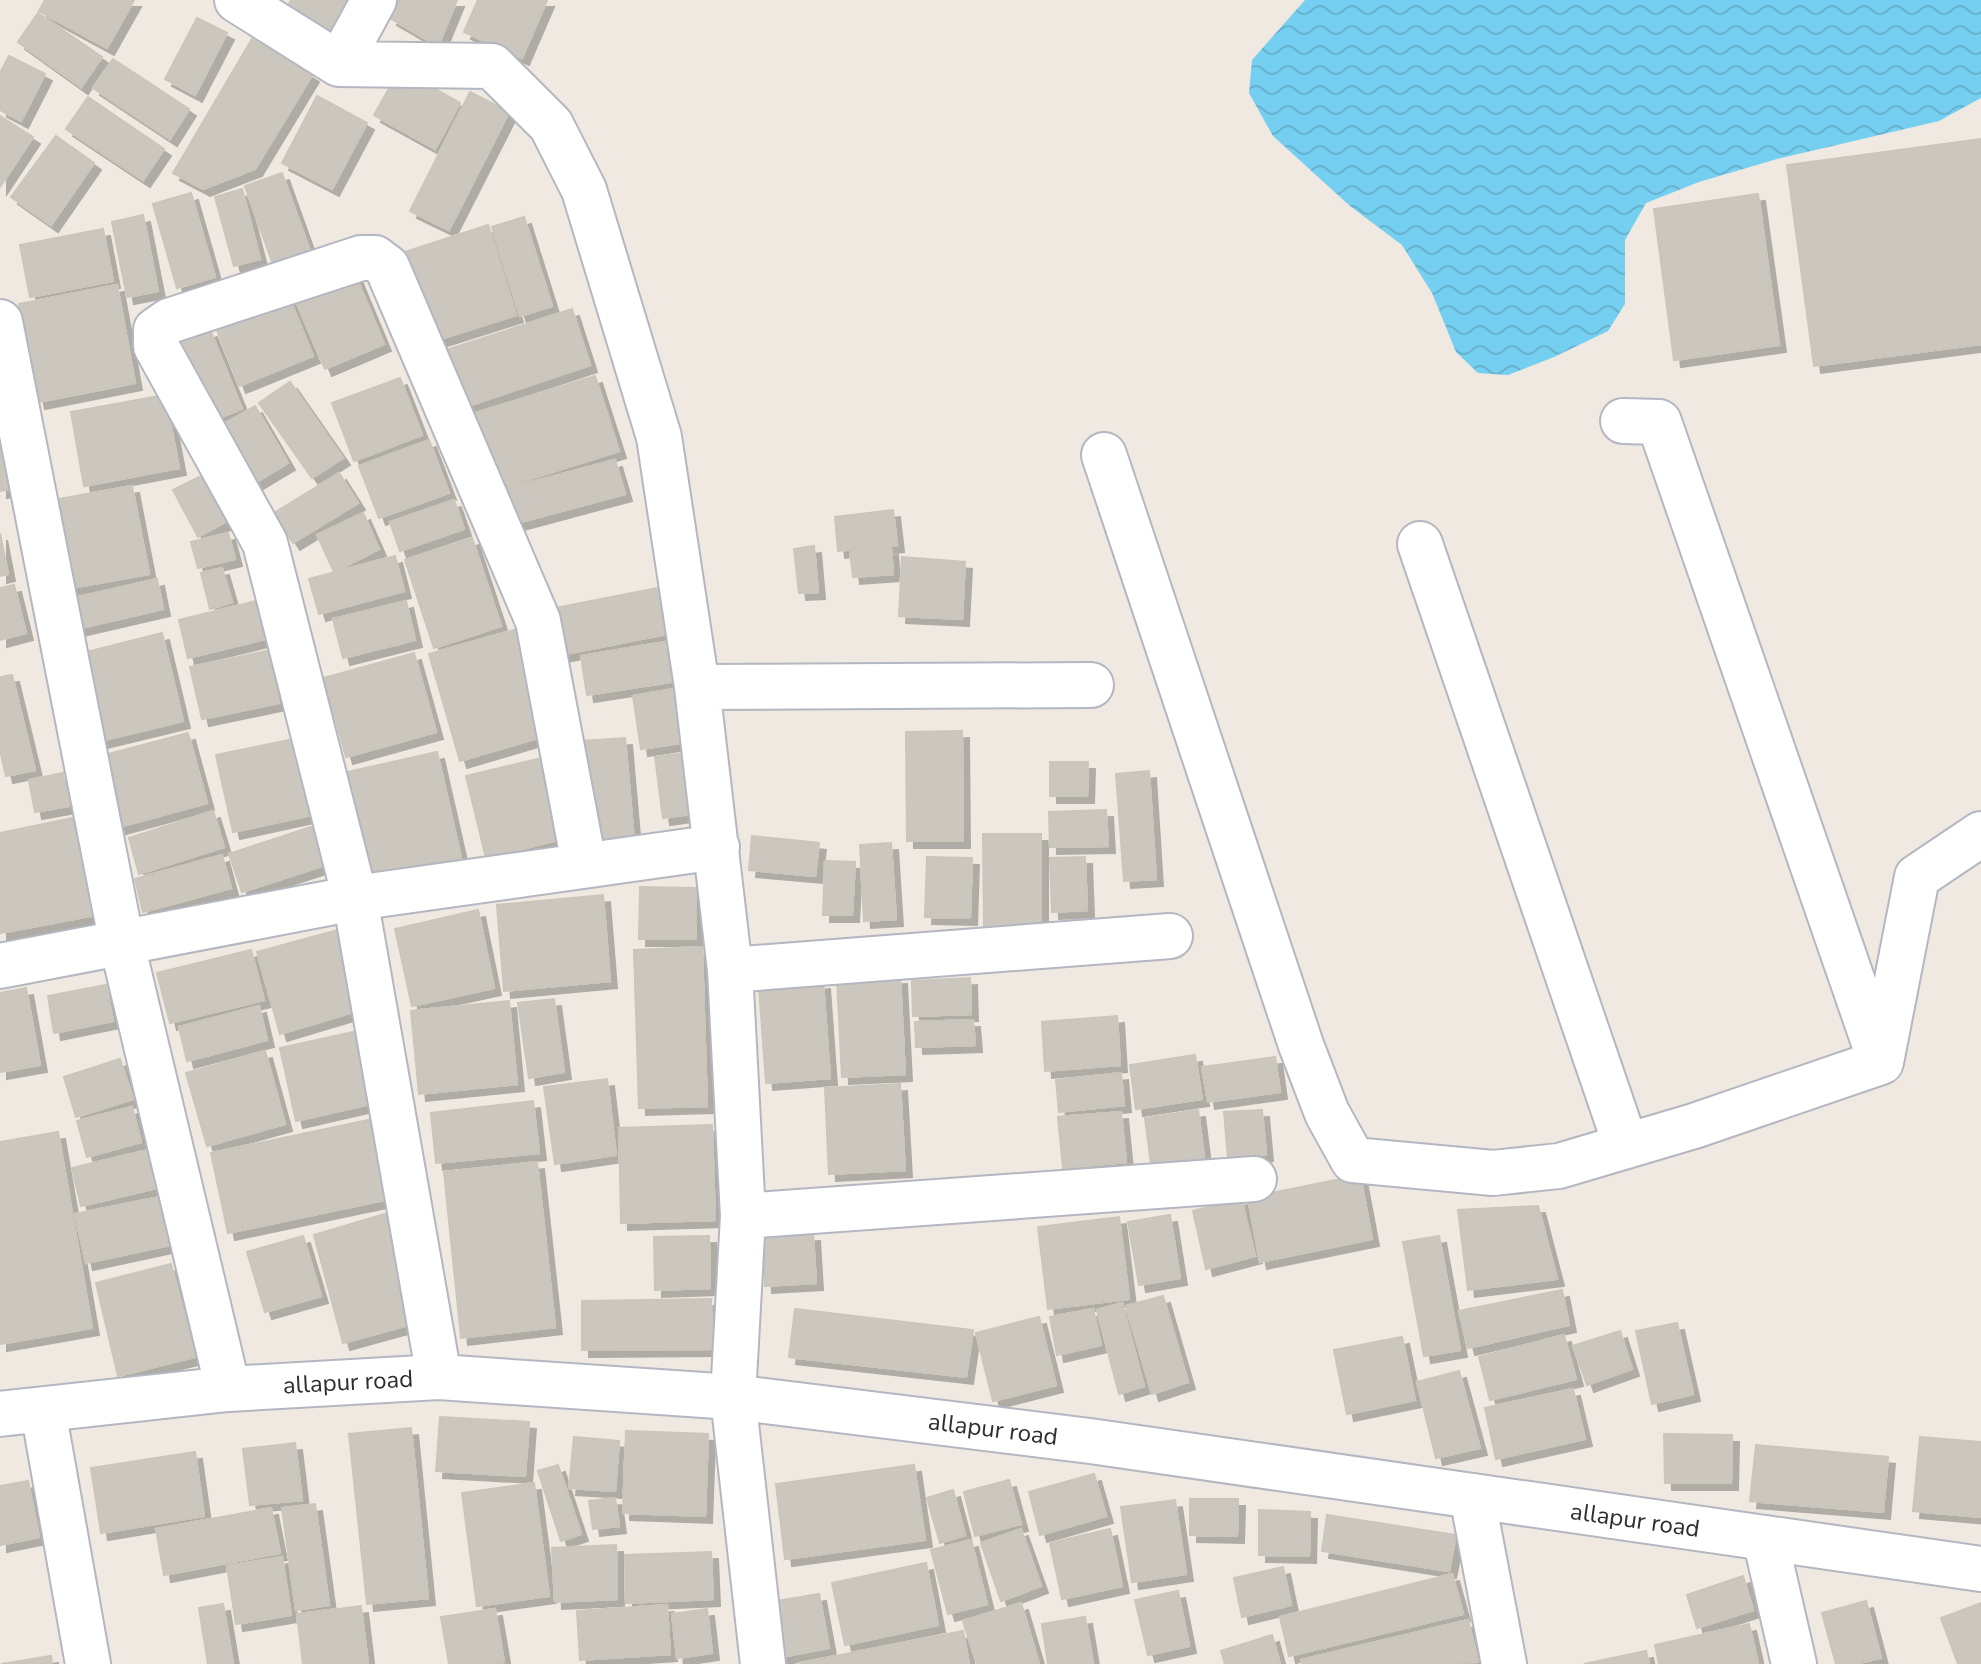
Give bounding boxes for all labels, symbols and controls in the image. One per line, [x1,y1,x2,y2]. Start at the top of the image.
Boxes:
street label: allapur road [282,1363,414,1401]
street label: allapur road [926,1405,1060,1453]
street label: allapur road [1568,1495,1702,1545]

